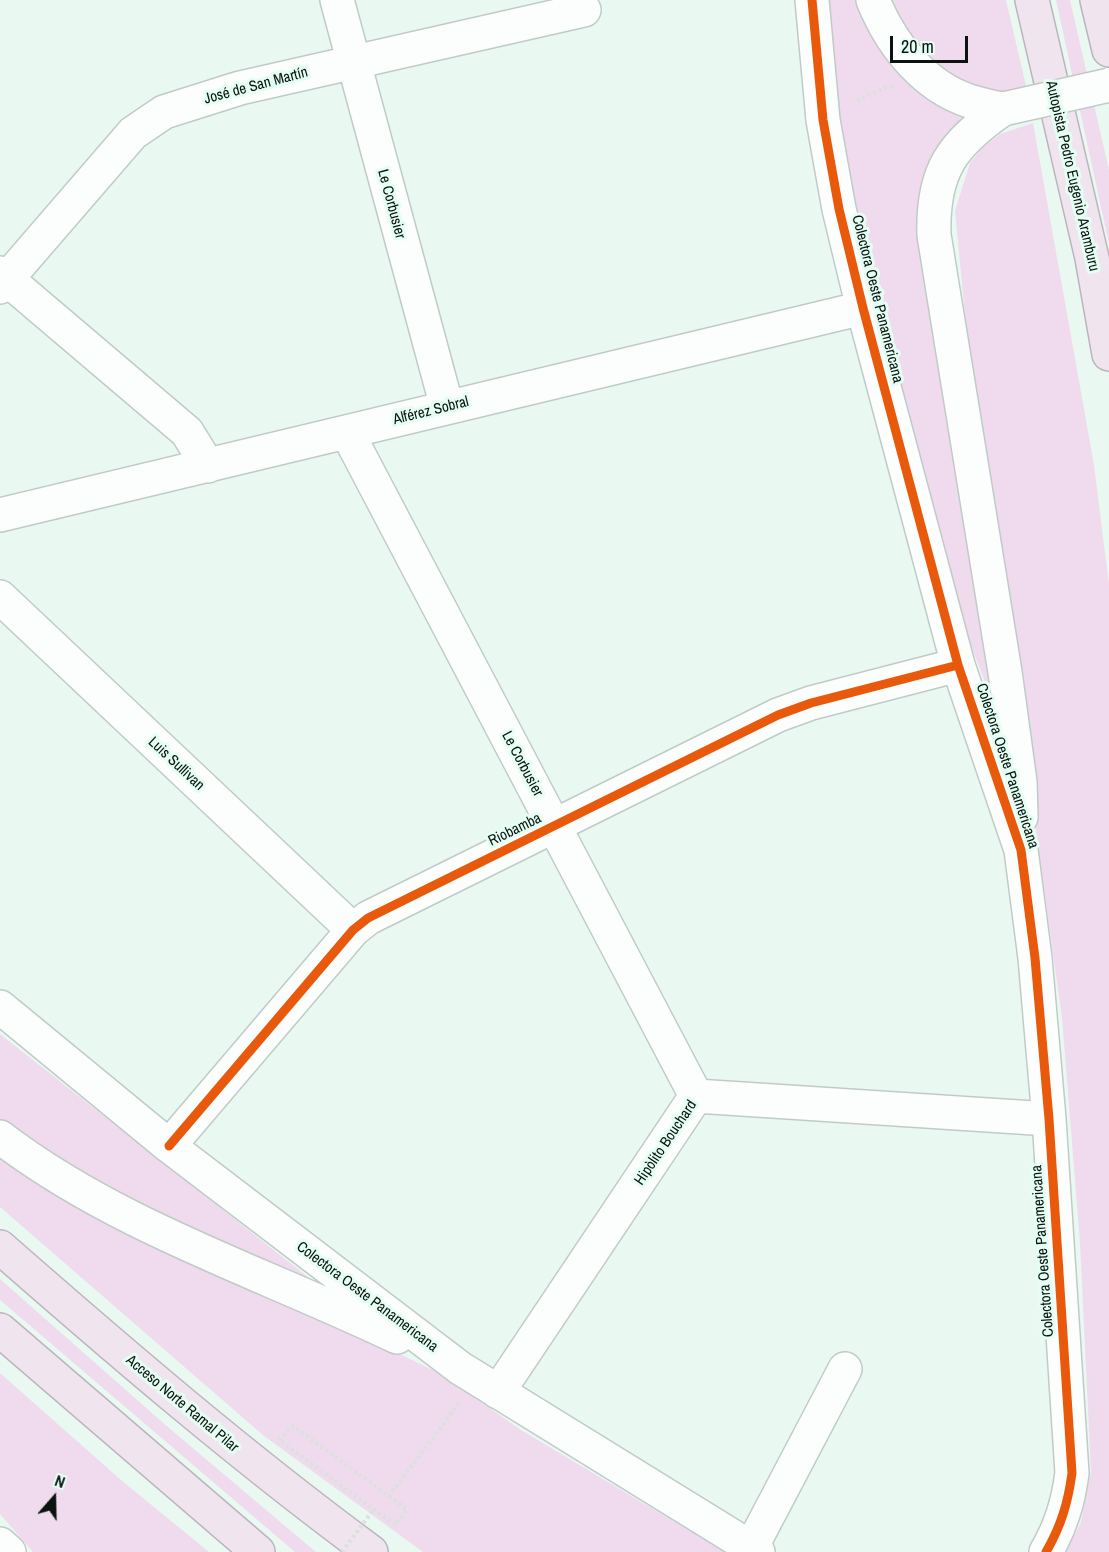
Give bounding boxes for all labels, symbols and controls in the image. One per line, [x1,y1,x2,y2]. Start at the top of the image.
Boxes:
scale bar [893,24,971,62]
text: 20 m [901,34,934,59]
street label: José de San Martín [202,64,310,108]
street label: Autopista Pedro Eugenio Aramburu [1041,79,1103,273]
street label: Le Corbusier [373,167,409,241]
street label: Colectora Oeste Panamericana [847,213,907,385]
street label: Alférez Sobral [391,393,471,429]
street label: Colectora Oeste Panamericana [972,681,1042,851]
street label: Le Corbusier [497,728,547,800]
street label: Luis Sullivan [144,733,208,795]
street label: Riobamba [486,809,544,851]
street label: Hipòlito Bouchard [631,1097,701,1189]
street label: Colectora Oeste Panamericana [1028,1164,1058,1338]
street label: Colectora Oeste Panamericana [293,1238,441,1356]
street label: Acceso Norte Ramal Pilar [122,1352,242,1456]
north arrow [24,1468,84,1528]
text: N [52,1469,68,1493]

